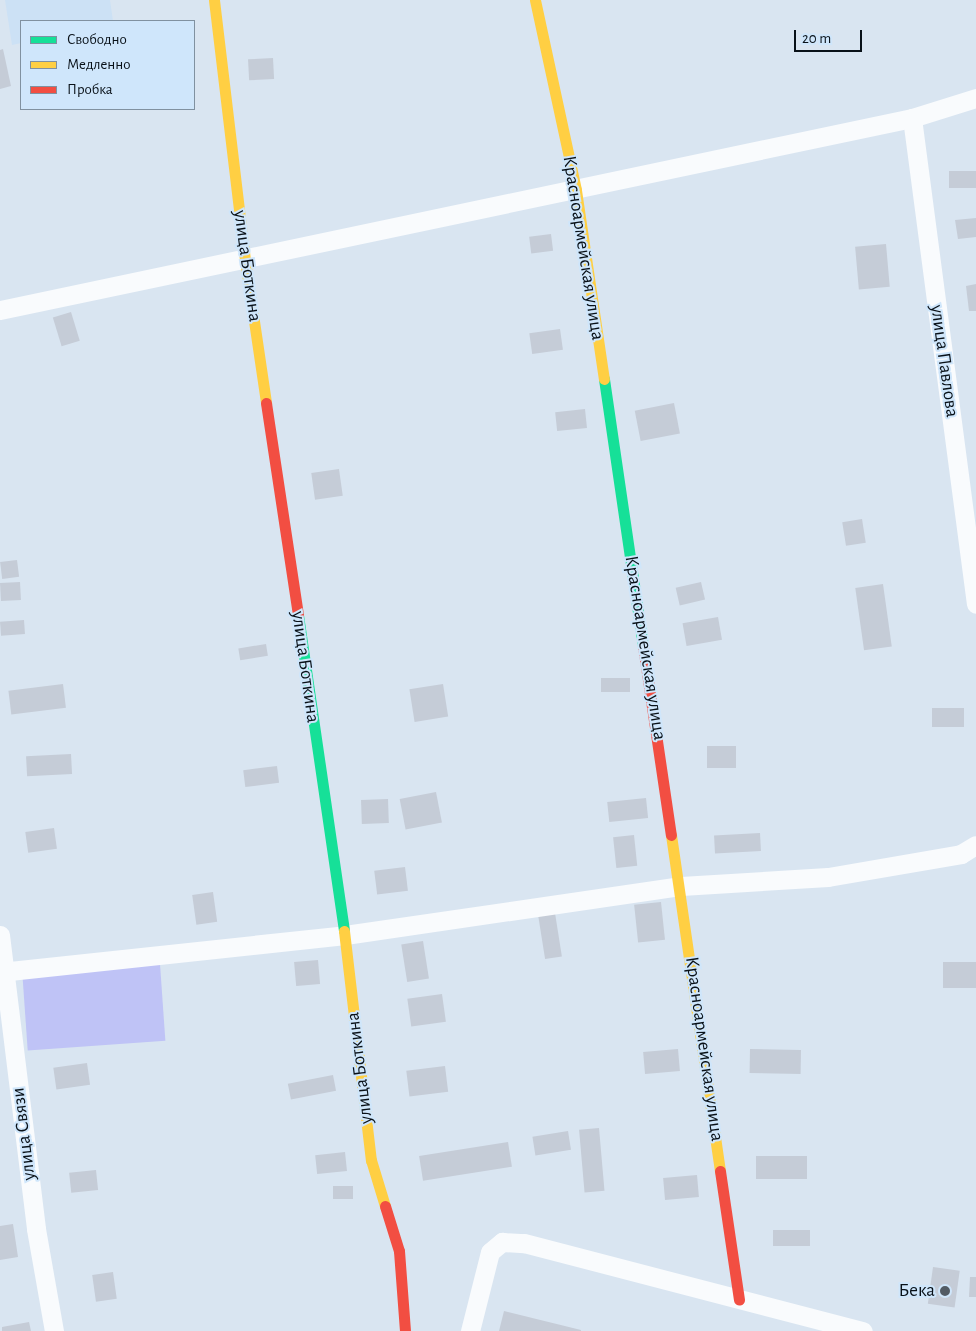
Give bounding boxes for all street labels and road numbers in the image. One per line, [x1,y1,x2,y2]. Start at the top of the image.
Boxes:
street label: Красноармейская улица [557,154,609,342]
street label: улица Боткина [228,209,266,323]
street label: улица Павлова [925,303,963,419]
street label: Красноармейская улица [619,554,671,742]
street label: улица Боткина [286,610,324,724]
street label: Красноармейская улица [680,955,728,1143]
street label: улица Боткина [342,1011,378,1125]
street label: улица Связи [7,1086,41,1182]

